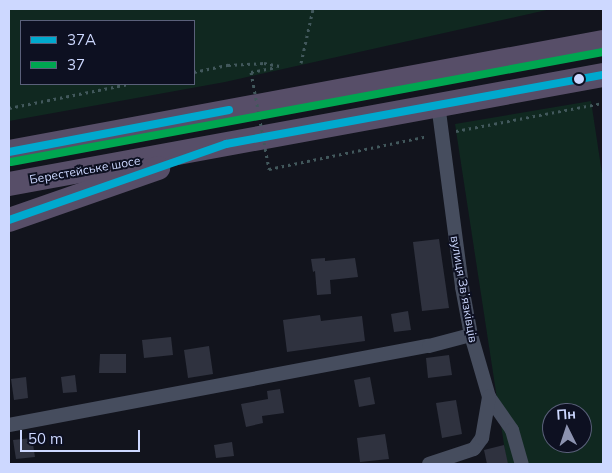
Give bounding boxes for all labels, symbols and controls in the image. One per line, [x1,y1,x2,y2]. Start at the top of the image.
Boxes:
legend [20,20,195,85]
text: 37А [67,30,96,49]
text: 37 [67,55,85,74]
unlabelled marker [574,74,584,84]
street label: Берестейське шосе [28,153,142,187]
street label: вулиця Звʼязківців [448,234,480,344]
north arrow [542,403,592,453]
text: Пн [556,404,576,424]
scale bar [22,420,142,452]
text: 50 m [28,429,63,448]

